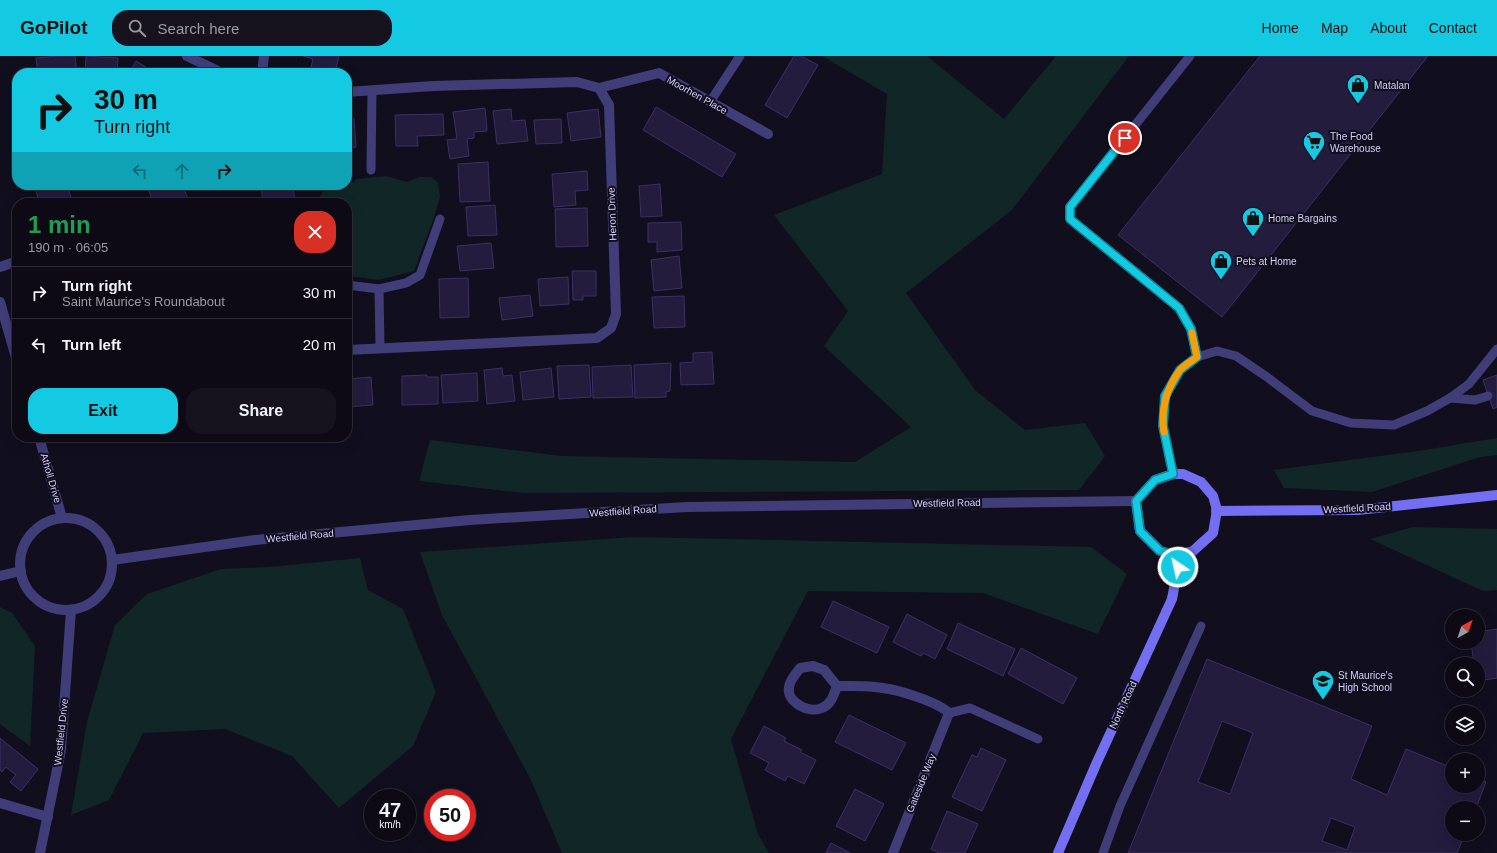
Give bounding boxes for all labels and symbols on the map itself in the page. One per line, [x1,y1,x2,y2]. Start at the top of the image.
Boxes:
shop icon: Matalan [1345,72,1371,105]
street label: Moorhen Place [665,74,729,116]
place label: Matalan [1374,80,1410,91]
pin [1108,121,1142,155]
supermarket icon: The Food Warehouse [1301,129,1327,162]
place label: The Food Warehouse [1330,131,1381,154]
street label: Heron Drive [606,187,618,241]
shop icon: Home Bargains [1240,205,1266,238]
place label: Home Bargains [1268,213,1337,224]
shop icon: Pets at Home [1208,248,1234,281]
place label: Pets at Home [1236,256,1297,267]
street label: Atholl Drive [39,452,63,505]
street label: Westfield Road [913,497,981,509]
street label: Westfield Road [1323,501,1391,515]
street label: Westfield Road [589,503,657,519]
street label: Westfield Road [266,528,334,544]
position arrow [1157,546,1199,588]
north arrow [1445,609,1485,649]
school or university icon: St Maurice's High School [1310,668,1336,701]
place label: St Maurice's High School [1338,670,1393,693]
street label: North Road [1107,680,1139,730]
street label: Westfield Drive [52,698,70,766]
street label: Gateside Way [904,752,938,814]
speed limit sign: 50 [424,789,476,841]

